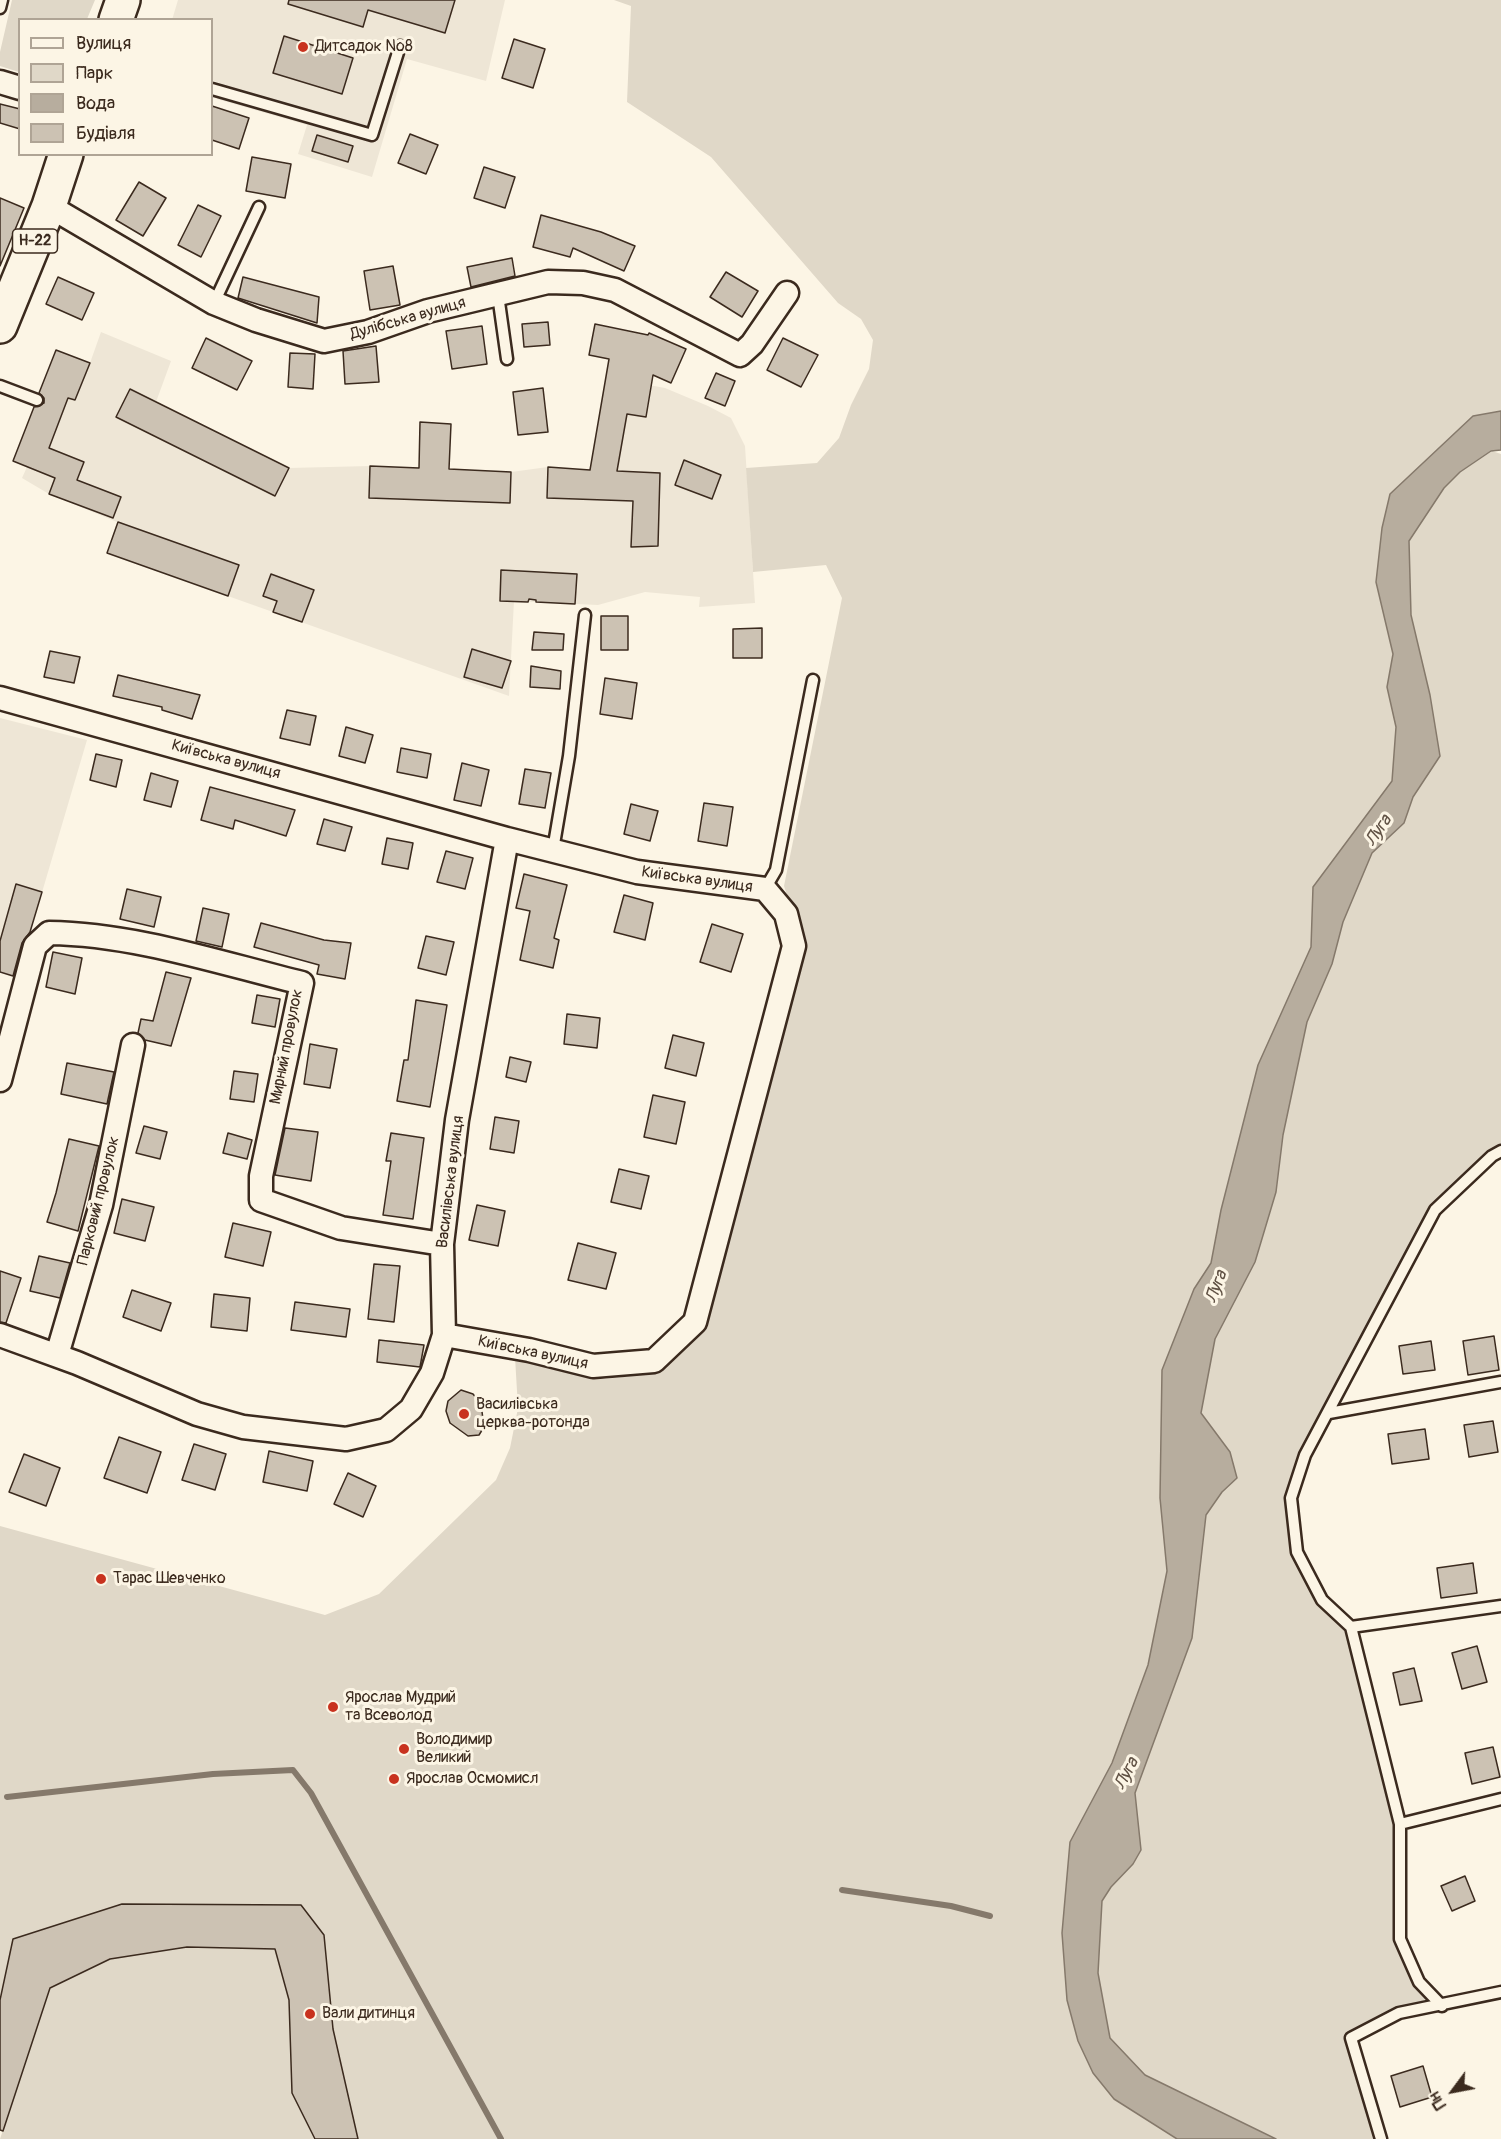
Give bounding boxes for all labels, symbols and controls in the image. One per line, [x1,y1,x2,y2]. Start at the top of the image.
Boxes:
legend [18,18,213,156]
text: Вулиця [76,32,131,55]
place label: Дитсадок №8 [315,37,413,57]
marker: Дитсадок №8 [296,40,310,54]
text: Парк [76,62,113,85]
text: Вода [76,92,115,115]
text: Будівля [76,122,135,145]
road number: Н-22 [12,229,57,253]
street label: Дулібська вулиця [348,293,468,345]
street label: Київська вулиця [169,736,283,784]
water label: Луга [1361,811,1397,851]
street label: Київська вулиця [640,863,754,897]
street label: Мирний провулок [266,988,308,1106]
street label: Василівська вулиця [433,1115,469,1249]
street label: Парковий провулок [74,1135,124,1267]
water label: Луга [1201,1268,1233,1306]
street label: Київська вулиця [476,1332,590,1374]
place label: Василівська церква-ротонда [476,1395,590,1433]
marker: Василівська церква-ротонда [457,1407,471,1421]
place label: Тарас Шевченко [113,1569,226,1589]
marker: Тарас Шевченко [94,1572,108,1586]
place label: Ярослав Мудрий та Всеволод [345,1688,456,1726]
marker: Ярослав Мудрий та Всеволод [326,1700,340,1714]
place label: Володимир Великий [416,1730,493,1768]
marker: Володимир Великий [397,1742,411,1756]
water label: Луга [1110,1754,1144,1794]
place label: Ярослав Осмомисл [406,1769,538,1789]
marker: Ярослав Осмомисл [387,1772,401,1786]
place label: Вали дитинця [322,2004,415,2024]
marker: Вали дитинця [303,2007,317,2021]
north arrow [1423,2061,1483,2121]
text: Пн [1425,2088,1451,2113]

